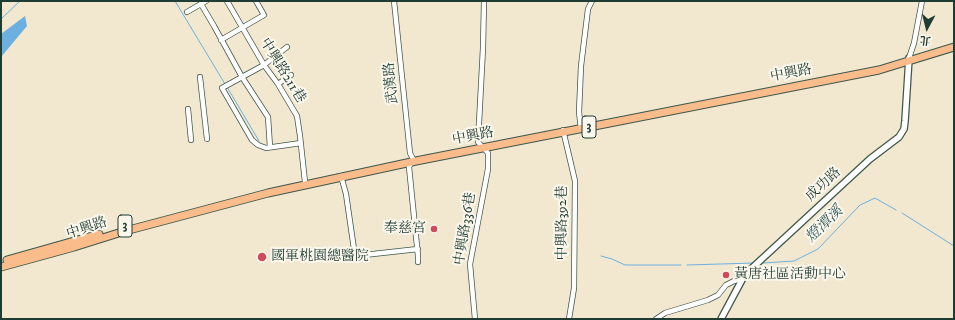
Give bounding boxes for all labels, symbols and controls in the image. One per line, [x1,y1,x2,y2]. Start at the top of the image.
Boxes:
north arrow [907,8,947,48]
text: 北 [919,32,932,48]
street label: 中興路211巷 [255,36,309,106]
street label: 武漢路 [381,61,403,105]
street label: 中興路 [769,62,813,86]
road number: 3 [582,116,596,138]
street label: 中興路 [451,125,495,149]
street label: 成功路 [803,165,845,205]
street label: 中興路392巷 [555,185,571,261]
street label: 中興路336巷 [452,191,480,267]
water label: 燈潭溪 [803,203,847,247]
street label: 中興路 [64,215,110,243]
road number: 3 [118,215,132,237]
place label: 奉慈宮 [384,221,426,237]
marker: 奉慈宮 [429,224,439,234]
place label: 國軍桃園總醫院 [271,249,369,265]
marker: 國軍桃園總醫院 [256,251,268,263]
place label: 黃唐社區活動中心 [734,267,846,283]
marker: 黃唐社區活動中心 [721,270,731,280]

